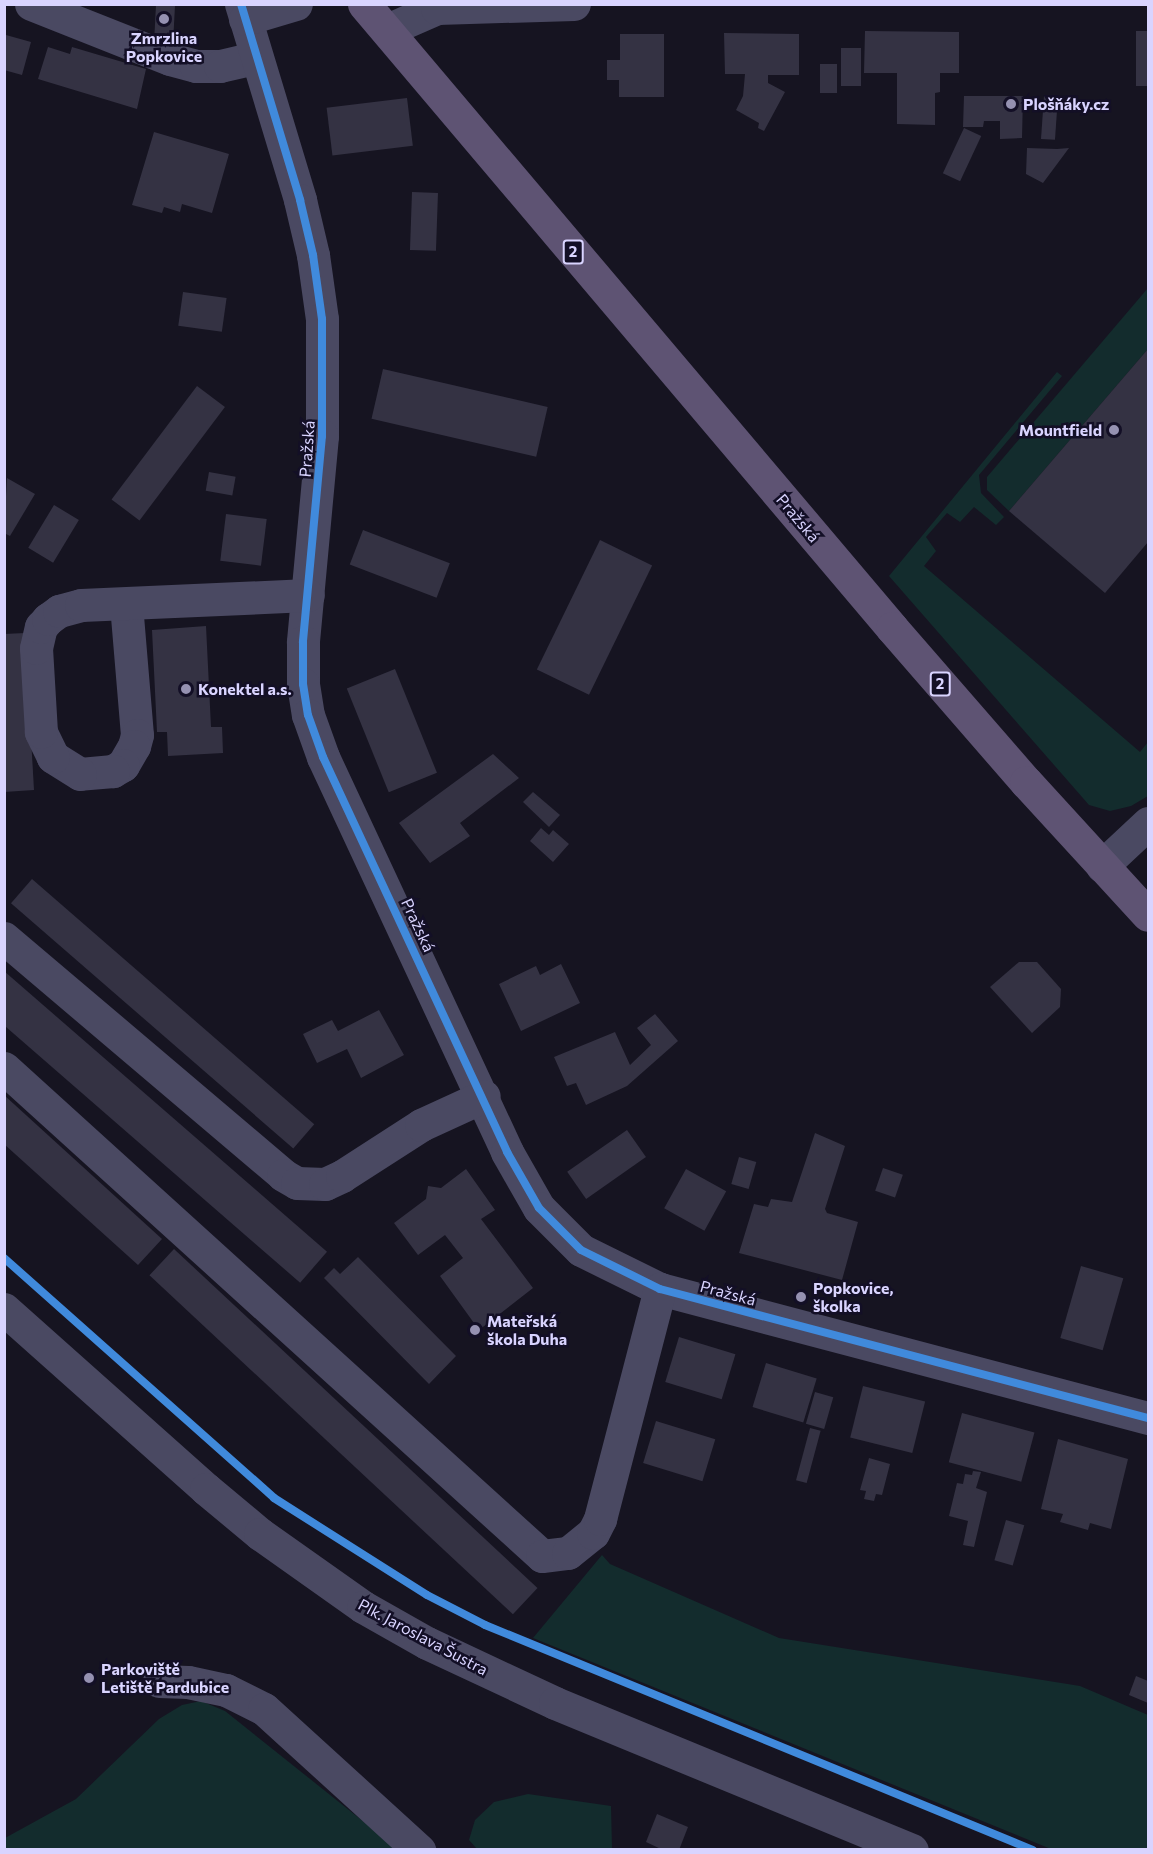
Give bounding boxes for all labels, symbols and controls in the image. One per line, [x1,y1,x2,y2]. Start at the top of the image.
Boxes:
marker: Zmrzlina Popkovice [157,12,171,26]
place label: Zmrzlina Popkovice [126,28,202,66]
place label: Plošňáky.cz [1023,94,1109,114]
marker: Plošňáky.cz [1004,97,1018,111]
road number: 2 [562,240,584,264]
street label: Pražská [295,420,319,478]
place label: Mountfield [1019,420,1102,440]
marker: Mountfield [1107,423,1121,437]
street label: Pražská [772,490,824,546]
road number: 2 [930,672,950,696]
place label: Konektel a.s. [198,679,292,699]
marker: Konektel a.s. [179,682,193,696]
street label: Pražská [397,895,439,955]
street label: Pražská [698,1276,758,1310]
place label: Popkovice, školka [813,1278,893,1316]
marker: Popkovice, školka [794,1290,808,1304]
place label: Mateřská škola Duha [487,1311,567,1349]
marker: Mateřská škola Duha [468,1323,482,1337]
street label: Plk. Jaroslava Šustra [355,1595,491,1679]
place label: Parkoviště Letiště Pardubice [101,1659,229,1697]
marker: Parkoviště Letiště Pardubice [82,1671,96,1685]

